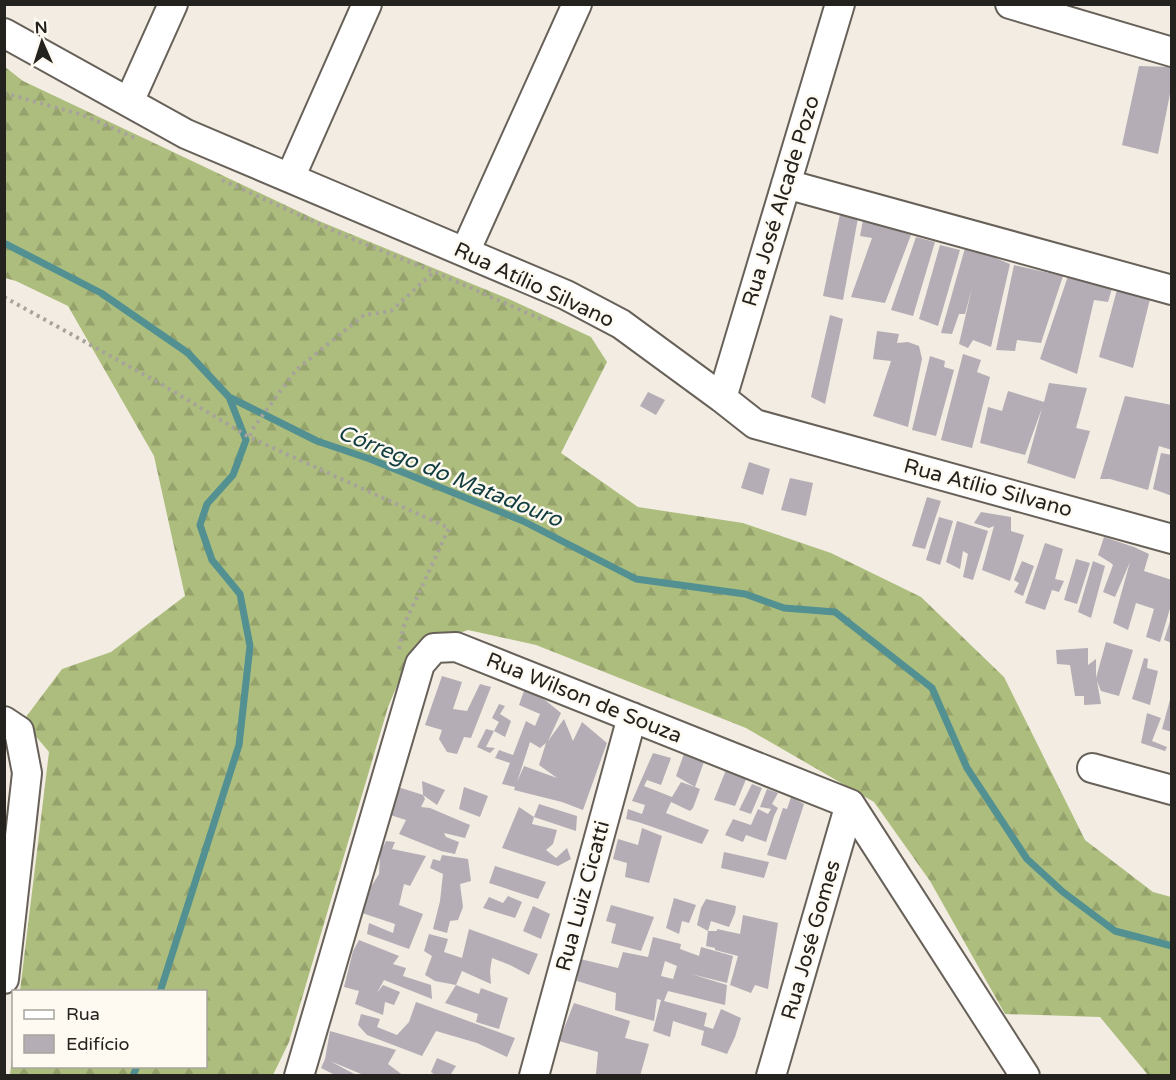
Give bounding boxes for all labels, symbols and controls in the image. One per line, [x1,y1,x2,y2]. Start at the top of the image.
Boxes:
north arrow [12,12,72,72]
text: N [34,18,48,38]
street label: Rua José Alcade Pozo [737,93,825,309]
street label: Rua Atílio Silvano [450,237,618,333]
water label: Córrego do Matadouro [334,419,567,534]
street label: Rua Atílio Silvano [901,453,1075,523]
street label: Rua Wilson de Souza [482,647,686,749]
street label: Rua Luiz Cicatti [551,818,615,974]
street label: Rua José Gomes [776,857,846,1023]
legend [12,990,207,1068]
text: Rua [66,1003,100,1025]
text: Edifício [66,1033,130,1055]

